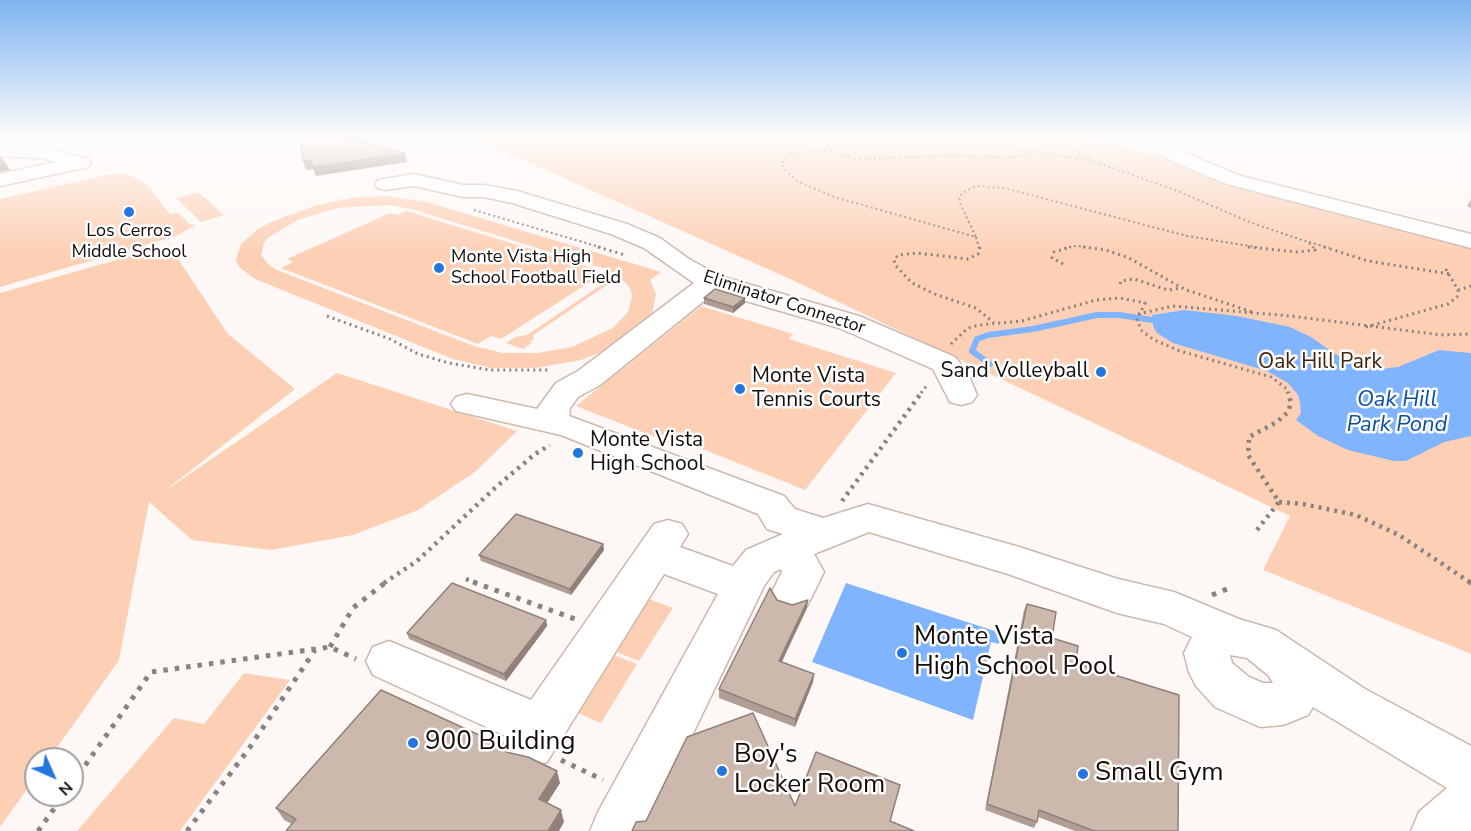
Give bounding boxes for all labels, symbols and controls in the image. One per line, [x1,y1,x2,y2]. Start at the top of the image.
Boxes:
marker: Los Cerros Middle School [122,205,136,219]
place label: Los Cerros Middle School [72,221,186,264]
place label: Monte Vista High School Football Field [451,247,621,290]
marker: Monte Vista High School Football Field [432,261,446,275]
street label: Eliminator Connector [700,267,868,339]
park label: Oak Hill Park [1258,350,1382,376]
place label: Sand Volleyball [941,359,1089,385]
place label: Monte Vista Tennis Courts [752,364,881,414]
marker: Sand Volleyball [1094,365,1108,379]
marker: Monte Vista Tennis Courts [733,382,747,396]
water label: Oak Hill Park Pond [1347,388,1447,440]
place label: Monte Vista High School [590,428,705,478]
marker: Monte Vista High School [571,446,585,460]
place label: Monte Vista High School Pool [914,622,1115,684]
marker: Monte Vista High School Pool [895,646,909,660]
place label: 900 Building [425,727,575,759]
marker: 900 Building [406,736,420,750]
place label: Boy's Locker Room [734,740,885,802]
north arrow [24,747,84,807]
place label: Small Gym [1095,758,1224,790]
marker: Boy's Locker Room [715,764,729,778]
marker: Small Gym [1076,767,1090,781]
text: N [53,776,77,800]

